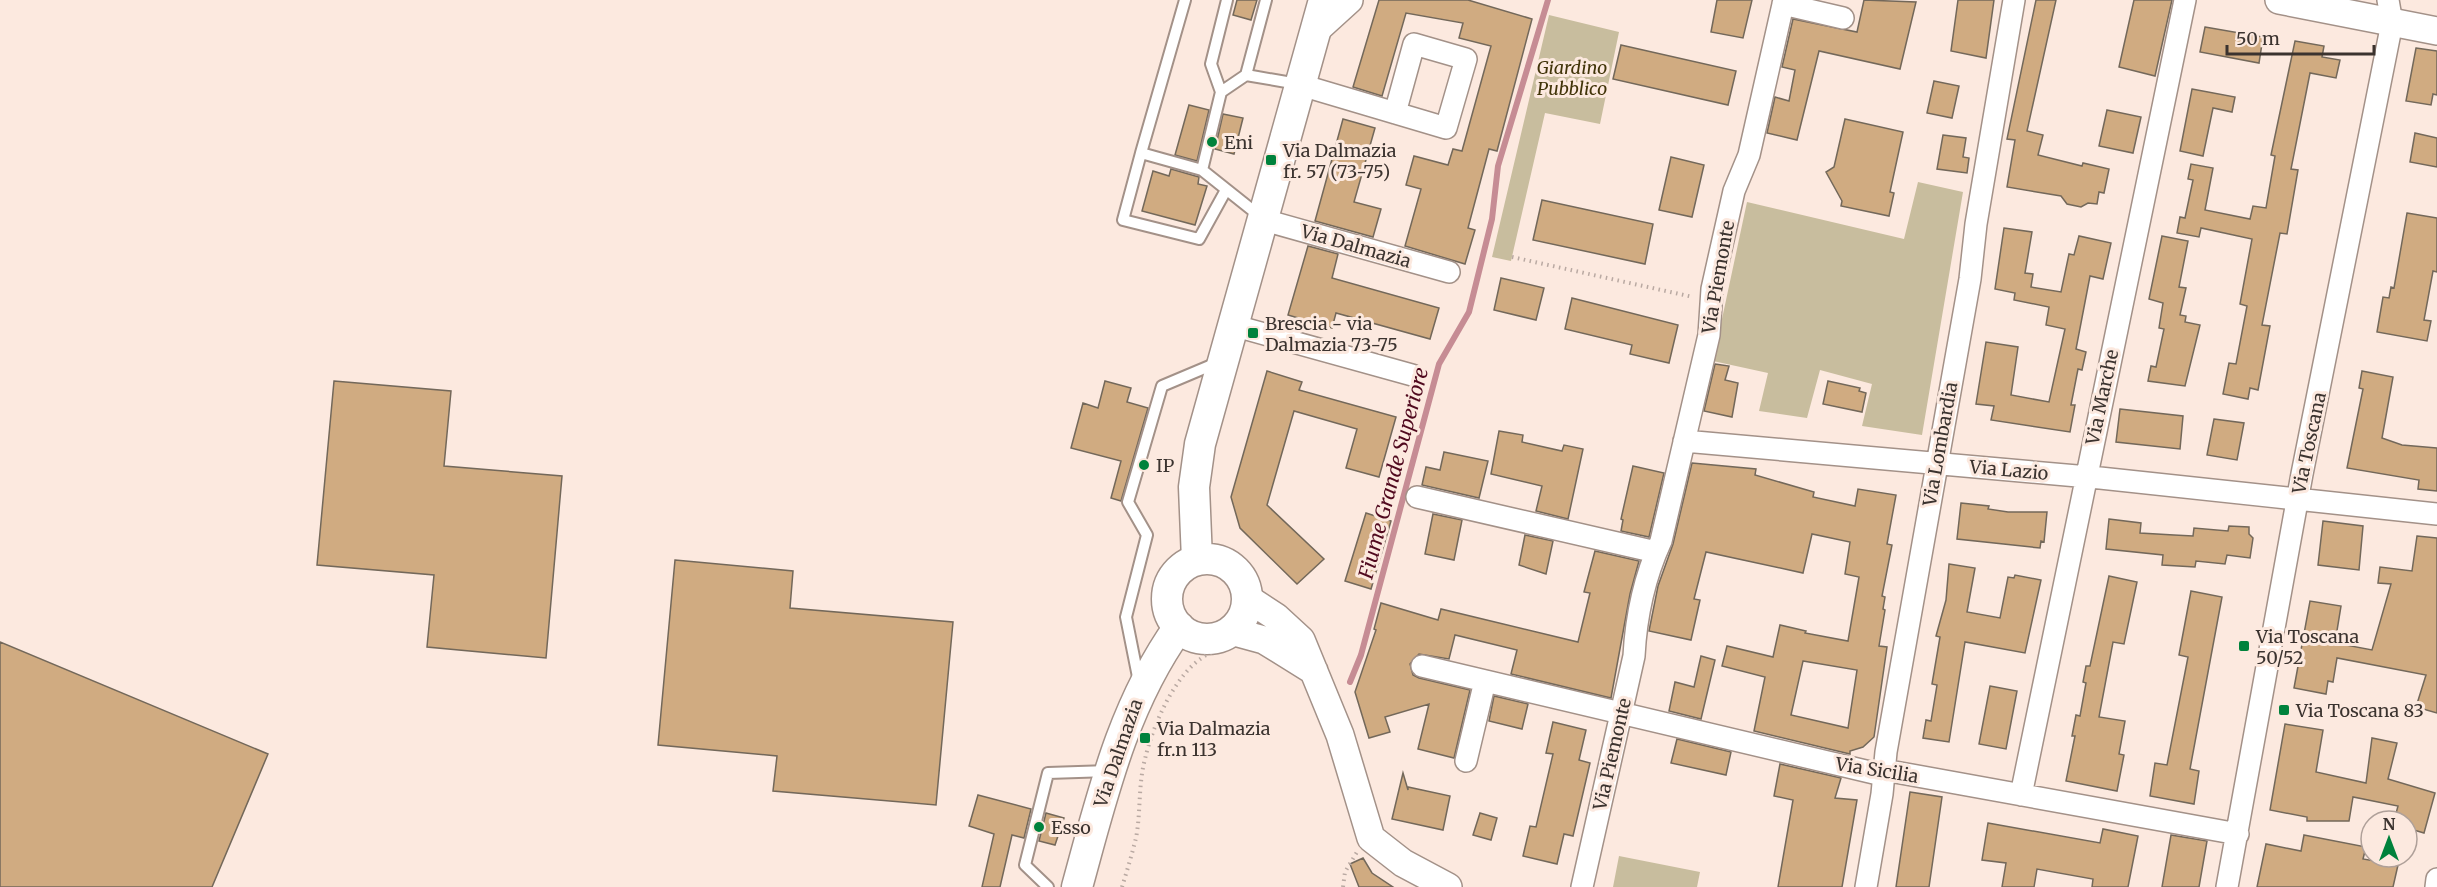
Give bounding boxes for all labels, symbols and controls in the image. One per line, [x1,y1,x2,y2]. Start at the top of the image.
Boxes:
scale bar [2227,18,2374,56]
text: 50 m [2236,27,2280,50]
park label: Giardino Pubblico [1537,56,1607,100]
place label: Eni [1224,131,1253,154]
marker: Eni [1205,135,1219,149]
place label: Via Dalmazia fr. 57 (73-75) [1282,139,1397,183]
marker: Via Dalmazia fr. 57 (73-75) [1264,153,1278,167]
street label: Via Dalmazia [1297,219,1414,273]
street label: Via Piemonte [1697,219,1739,336]
place label: Brescia - via Dalmazia 73-75 [1265,312,1398,356]
marker: Brescia - via Dalmazia 73-75 [1246,326,1260,340]
street label: Via Marche [2080,347,2123,448]
water label: Fiume Grande Superiore [1352,364,1433,583]
street label: Via Lombardia [1918,380,1962,509]
street label: Via Toscana [2287,390,2331,497]
place label: IP [1156,454,1175,477]
street label: Via Lazio [1968,455,2049,485]
marker: IP [1137,458,1151,472]
place label: Via Toscana 50/52 [2255,625,2359,669]
marker: Via Toscana 50/52 [2237,639,2251,653]
street label: Via Dalmazia [1088,695,1147,811]
street label: Via Piemonte [1588,696,1636,813]
place label: Via Toscana 83 [2295,699,2424,722]
marker: Via Toscana 83 [2277,703,2291,717]
place label: Via Dalmazia fr.n 113 [1156,717,1271,761]
marker: Via Dalmazia fr.n 113 [1138,731,1152,745]
street label: Via Sicilia [1833,752,1920,788]
north arrow [2359,809,2419,869]
text: N [2383,814,2396,834]
place label: Esso [1051,816,1091,839]
marker: Esso [1032,820,1046,834]

